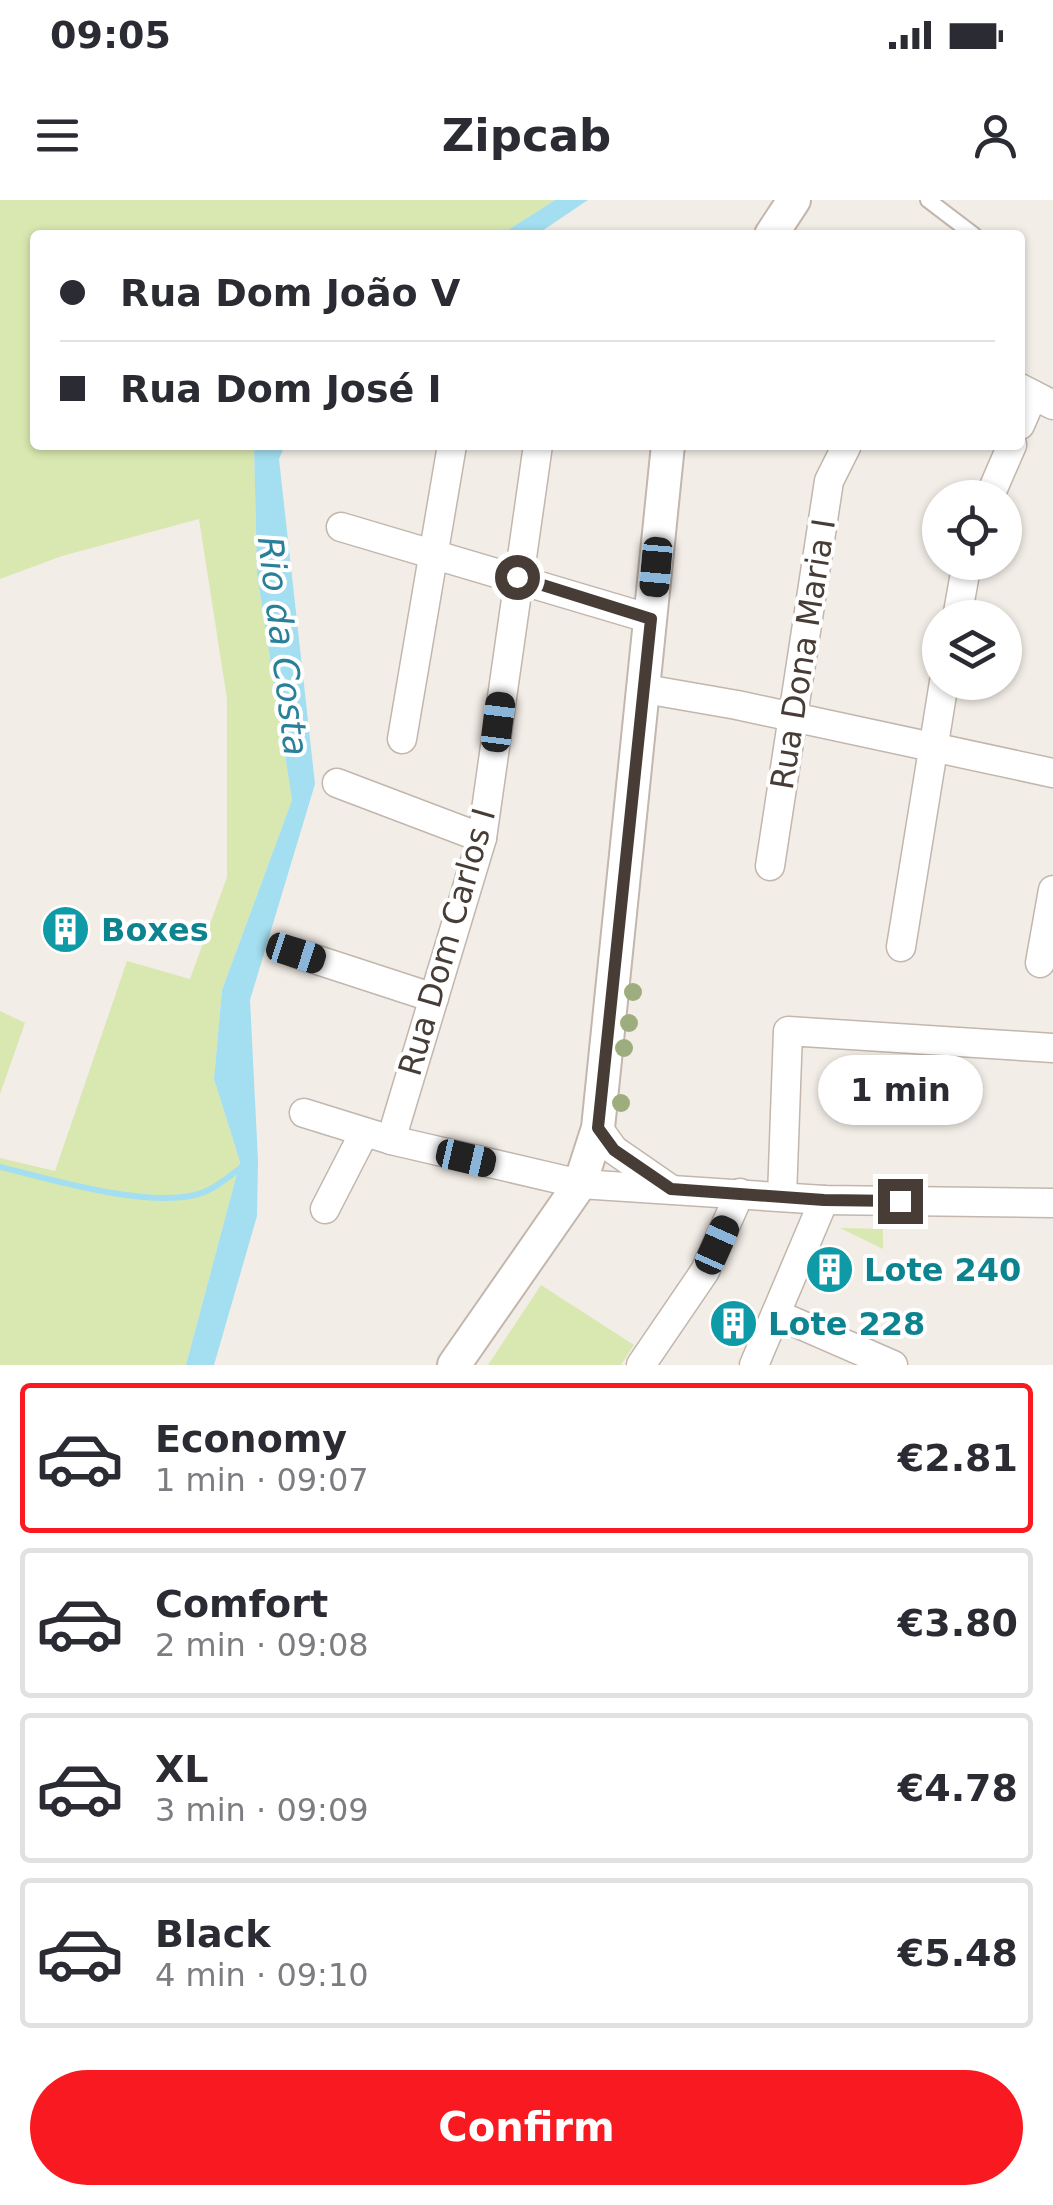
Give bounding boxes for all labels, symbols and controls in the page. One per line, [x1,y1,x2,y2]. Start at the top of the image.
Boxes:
text: 09:05 [50,13,171,57]
icon: menu [30,108,85,163]
icon: person [968,108,1023,163]
text: Zipcab [442,109,611,162]
text: Rua Dom João V [120,271,460,315]
text: Rua Dom José I [120,367,442,411]
map controls [922,480,1022,700]
button: locate [922,480,1022,580]
street label: Rua Dona Maria I [763,516,843,792]
water label: Rio da Costa [250,534,316,758]
car [638,536,674,598]
route start [495,555,540,600]
button: layers [922,600,1022,700]
car [479,690,517,754]
street label: Rua Dom Carlos I [391,804,503,1080]
building icon: Boxes [40,904,92,956]
place label: Boxes [101,911,209,949]
car [263,929,329,977]
callout: 1 min [818,1056,982,1126]
text: 1 min [850,1071,951,1109]
car [433,1137,499,1179]
route end [878,1179,923,1224]
car [691,1211,743,1279]
building icon: Lote 240 [803,1244,855,1296]
place label: Lote 240 [864,1251,1021,1289]
building icon: Lote 228 [707,1298,759,1350]
place label: Lote 228 [768,1305,925,1343]
icon: car [35,1413,125,1503]
text: Economy [155,1417,347,1461]
text: €2.81 [898,1436,1018,1480]
text: 1 min · 09:07 [155,1461,369,1499]
icon: car [35,1578,125,1668]
text: Comfort [155,1582,328,1626]
text: €3.80 [898,1601,1018,1645]
text: 2 min · 09:08 [155,1626,369,1664]
icon: car [35,1743,125,1833]
text: XL [155,1747,209,1791]
text: €4.78 [898,1766,1018,1810]
text: 3 min · 09:09 [155,1791,369,1829]
icon: car [35,1908,125,1998]
text: Black [155,1912,270,1956]
text: €5.48 [898,1931,1018,1975]
text: 4 min · 09:10 [155,1956,369,1994]
button: Confirm [30,2070,1023,2185]

